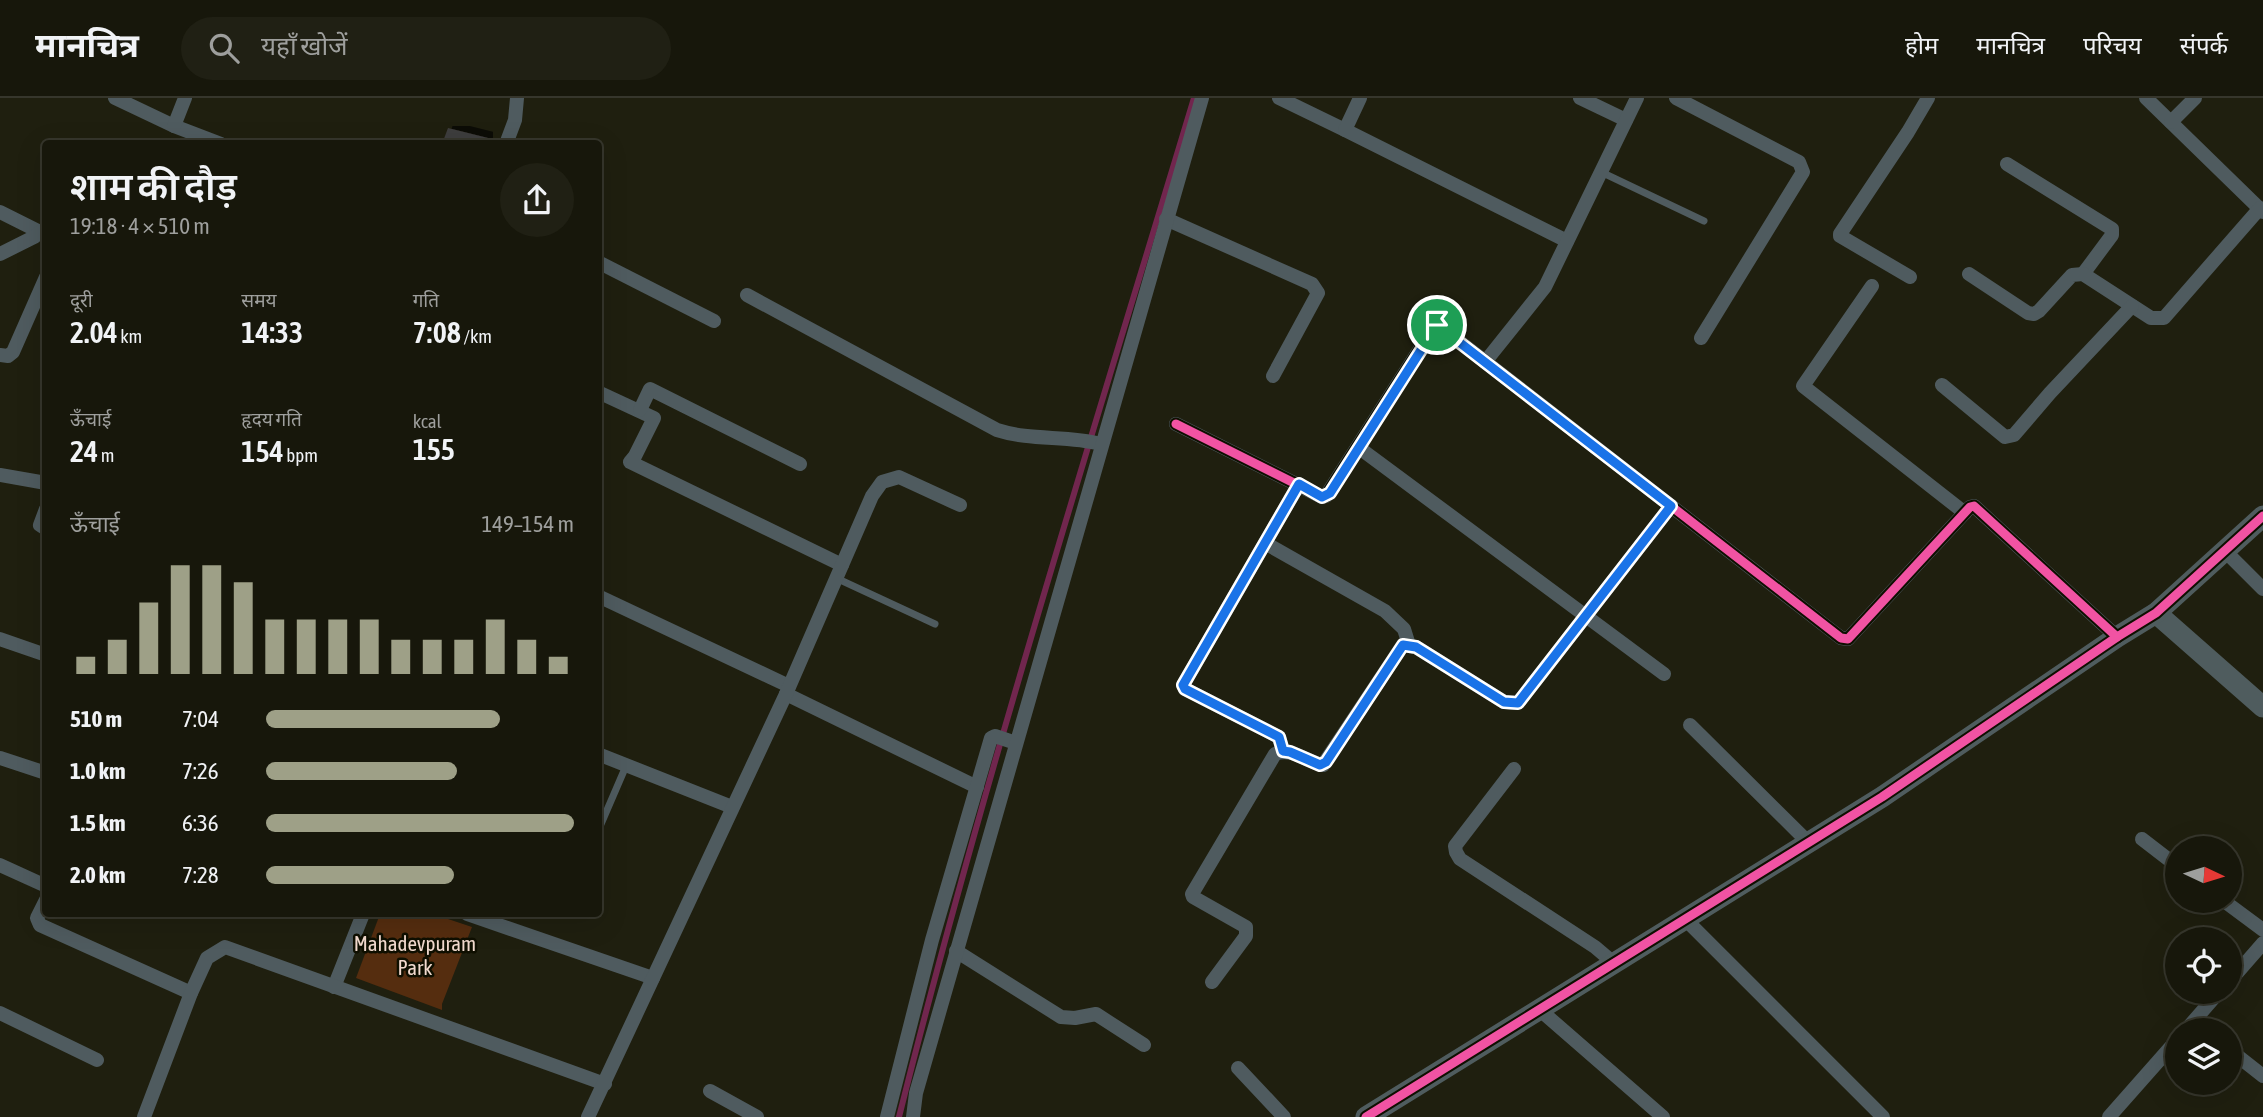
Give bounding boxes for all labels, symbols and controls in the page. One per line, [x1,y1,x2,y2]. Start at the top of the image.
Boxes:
search box [181,17,671,80]
text: मानचित्र [35,26,139,64]
icon: search [205,29,243,67]
text: यहाँ खोजें [261,31,348,61]
text: होम [1905,32,1938,59]
text: मानचित्र [1976,32,2045,59]
text: परिचय [2083,32,2142,59]
text: संपर्क [2180,32,2228,59]
button: share [500,163,574,237]
text: शाम की दौड़ [70,165,237,208]
text: 19:18 · 4 × 510 m [70,213,210,239]
text: दूरी [70,289,93,311]
text: समय [241,289,277,311]
text: गति [413,289,439,311]
pin [1407,295,1467,355]
icon: arrive [1418,306,1456,344]
text: 2.04 [70,315,118,349]
text: 14:33 [241,315,303,349]
text: 7:08 [413,315,461,349]
text: km [118,325,142,347]
text: /km [461,325,492,347]
text: ऊँचाई [70,408,111,430]
text: हृदय गति [241,408,302,430]
text: kcal [413,410,442,432]
text: 155 [413,432,455,466]
text: 24 [70,434,98,468]
text: 154 [241,434,284,468]
text: m [98,444,115,466]
text: bpm [284,444,318,466]
text: ऊँचाई [70,511,120,537]
text: 149–154 m [481,511,574,537]
text: 510 m [70,706,122,732]
text: 7:04 [182,706,219,732]
text: 1.0 km [70,758,126,784]
text: 7:26 [182,758,219,784]
text: 1.5 km [70,810,126,836]
text: 6:36 [182,810,219,836]
north arrow [2165,836,2242,914]
map controls [2165,836,2242,1095]
text: 2.0 km [70,862,126,888]
text: 7:28 [182,862,219,888]
button: locate [2165,927,2242,1004]
park label: Mahadevpuram Park [354,931,476,979]
button: layers [2165,1018,2242,1095]

